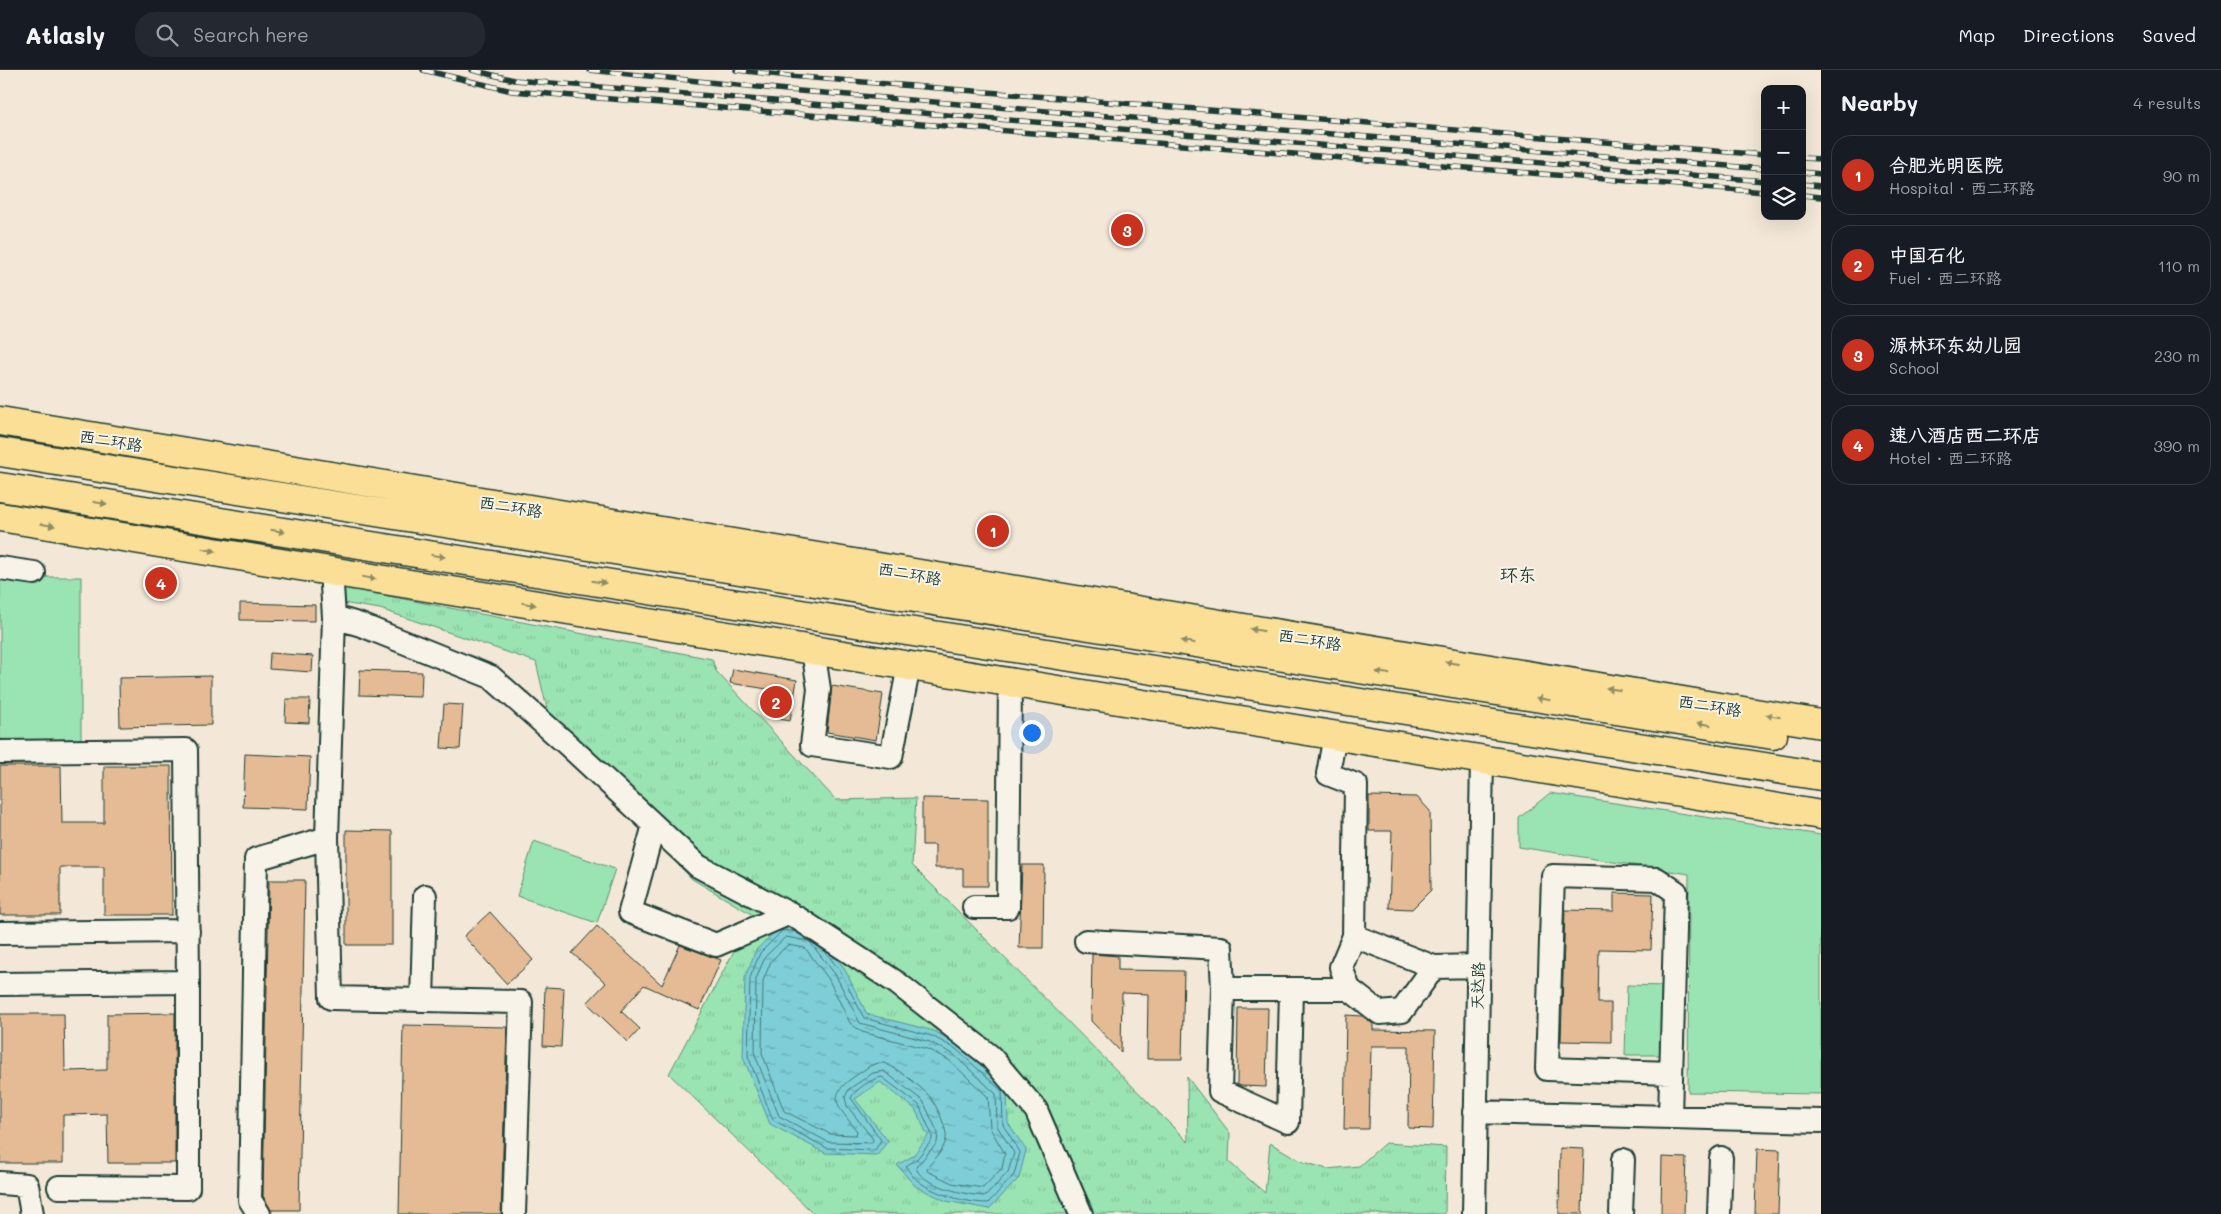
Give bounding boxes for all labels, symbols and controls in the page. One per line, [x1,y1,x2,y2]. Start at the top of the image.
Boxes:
search box [135,12,485,57]
text: Atlasly [25,19,105,50]
icon: search [153,21,181,49]
text: Search here [193,22,309,47]
text: Map [1958,23,1995,47]
text: Directions [2023,23,2115,47]
text: Saved [2143,23,2196,47]
map controls [1761,85,1806,220]
button: + [1761,85,1806,130]
text: Nearby [1841,89,1918,116]
text: 4 results [2133,92,2201,113]
button: − [1761,130,1806,175]
text: 合肥光明医院 [1889,152,2003,177]
text: 1 [1854,165,1862,186]
text: 90 m [2163,165,2200,186]
button: layers [1761,175,1806,220]
text: Hospital · 西二环路 [1889,177,2035,198]
pin: 3 [1111,211,1143,249]
text: 中国石化 [1889,242,1965,267]
text: 2 [1854,255,1862,276]
text: 110 m [2158,255,2200,276]
text: Fuel · 西二环路 [1889,267,2002,288]
text: 源林环东幼儿园 [1889,332,2022,357]
text: 3 [1853,345,1863,366]
text: 230 m [2154,345,2200,366]
text: School [1889,357,1939,378]
text: 速八酒店西二环店 [1889,422,2041,447]
street label: 西二环路 [78,425,144,455]
text: 4 [1853,435,1863,456]
text: 390 m [2153,435,2200,456]
text: Hotel · 西二环路 [1889,447,2012,468]
street label: 西二环路 [478,491,544,521]
one-way arrow [92,499,108,507]
pin: 1 [977,512,1009,550]
one-way arrow [41,521,57,529]
one-way arrow [270,527,286,535]
one-way arrow [201,547,217,555]
one-way arrow [431,553,447,561]
street label: 西二环路 [877,557,943,589]
district label: 环东 [1500,562,1536,586]
pin: 4 [145,564,177,602]
one-way arrow [361,574,377,582]
one-way arrow [591,578,607,586]
one-way arrow [522,600,538,608]
street label: 西二环路 [1277,624,1343,654]
one-way arrow [1249,626,1265,634]
one-way arrow [1179,637,1195,645]
one-way arrow [1444,658,1460,666]
one-way arrow [1374,669,1390,677]
pin: 2 [760,683,792,721]
one-way arrow [1604,685,1620,693]
street label: 西二环路 [1677,690,1743,720]
one-way arrow [1535,694,1551,702]
one-way arrow [1765,712,1781,720]
your location [1019,720,1045,746]
one-way arrow [1695,720,1711,728]
street label: 天达路 [1466,962,1488,1010]

